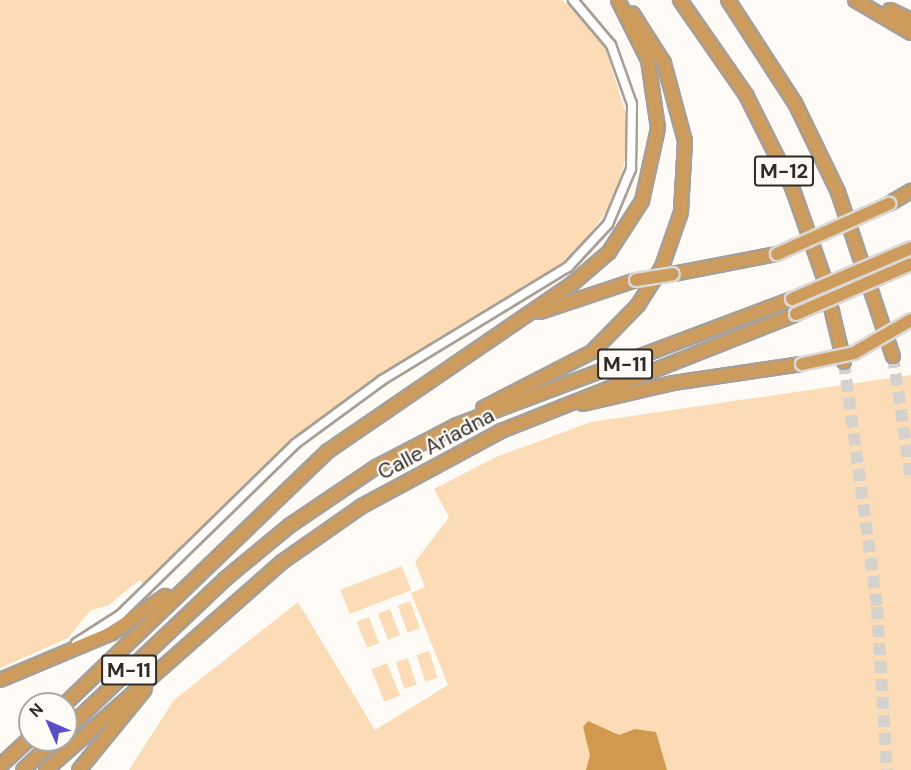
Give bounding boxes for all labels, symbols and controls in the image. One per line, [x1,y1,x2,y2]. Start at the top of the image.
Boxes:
road number: M-12 [752,154,816,188]
road number: M-11 [596,347,654,381]
street label: Calle Ariadna [373,403,499,485]
road number: M-11 [100,653,158,687]
north arrow [18,692,78,752]
text: N [25,699,48,722]

